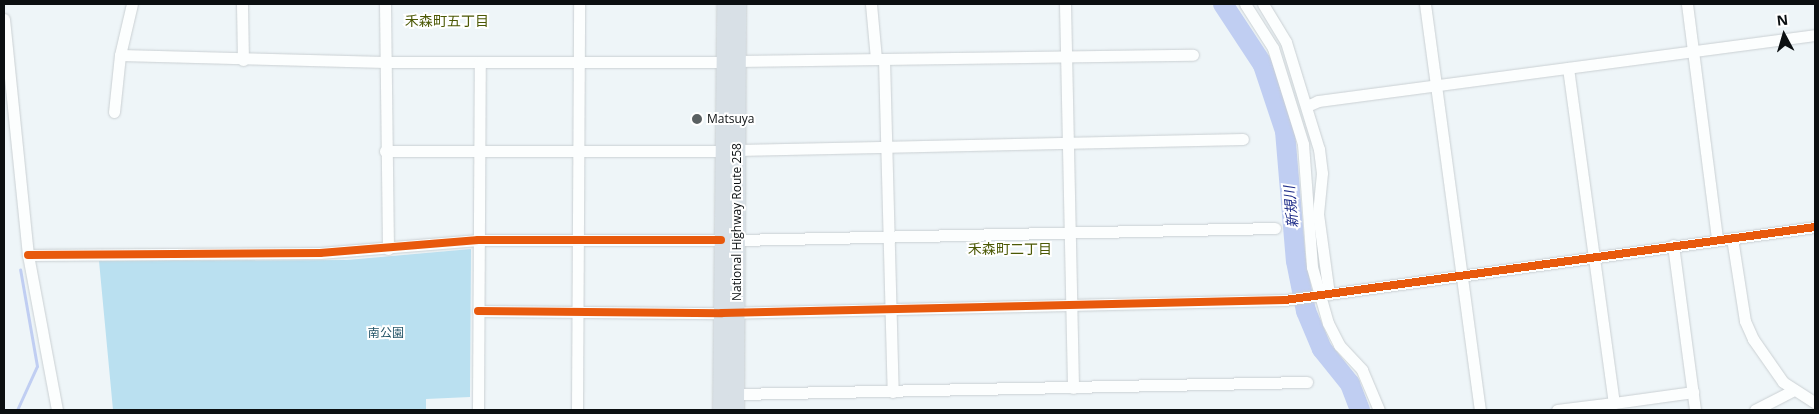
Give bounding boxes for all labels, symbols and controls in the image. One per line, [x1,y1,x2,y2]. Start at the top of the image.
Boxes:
north arrow [1759,10,1809,60]
text: N [1776,10,1789,30]
district label: 禾森町五丁目 [405,13,489,29]
place label: Matsuya [707,112,754,126]
marker: Matsuya [691,113,703,125]
street label: National Highway Route 258 [730,143,744,301]
water label: 新規川 [1281,185,1301,229]
district label: 禾森町二丁目 [968,241,1052,257]
park label: 南公園 [368,326,404,340]

